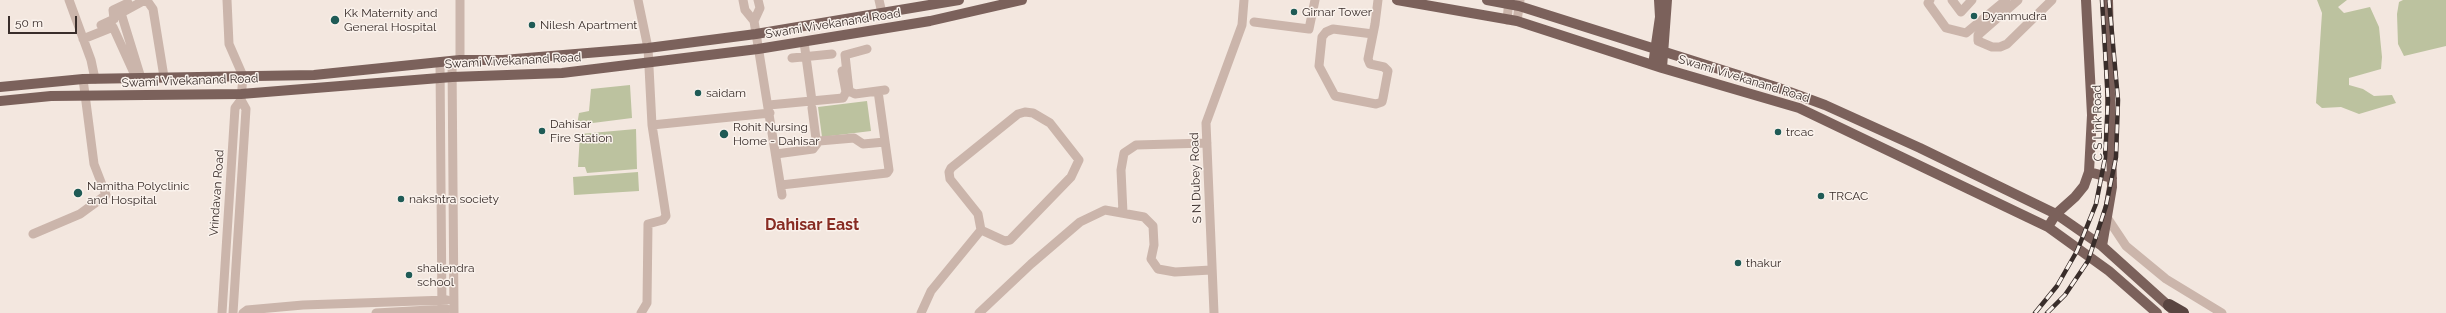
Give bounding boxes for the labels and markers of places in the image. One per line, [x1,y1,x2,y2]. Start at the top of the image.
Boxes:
place label: Girnar Tower [1302,5,1372,19]
place label: Kk Maternity and General Hospital [344,6,437,34]
marker: Girnar Tower [1289,7,1299,17]
place label: Dyanmudra [1982,9,2047,23]
marker: Dyanmudra [1969,11,1979,21]
marker: Kk Maternity and General Hospital [329,14,341,26]
place label: Nilesh Apartment [540,18,637,32]
marker: Nilesh Apartment [527,20,537,30]
place label: saidam [706,86,746,100]
marker: saidam [693,88,703,98]
place label: Dahisar Fire Station [550,117,612,145]
place label: Rohit Nursing Home - Dahisar [733,120,819,148]
place label: trcac [1786,125,1814,139]
marker: Dahisar Fire Station [537,126,547,136]
marker: trcac [1773,127,1783,137]
marker: Rohit Nursing Home - Dahisar [718,128,730,140]
place label: Namitha Polyclinic and Hospital [87,179,190,207]
marker: Namitha Polyclinic and Hospital [72,187,84,199]
place label: TRCAC [1829,189,1868,203]
marker: TRCAC [1816,191,1826,201]
place label: nakshtra society [409,192,499,206]
marker: nakshtra society [396,194,406,204]
place label: thakur [1746,256,1781,270]
marker: thakur [1733,258,1743,268]
place label: shaliendra school [417,261,474,289]
marker: shaliendra school [404,270,414,280]

